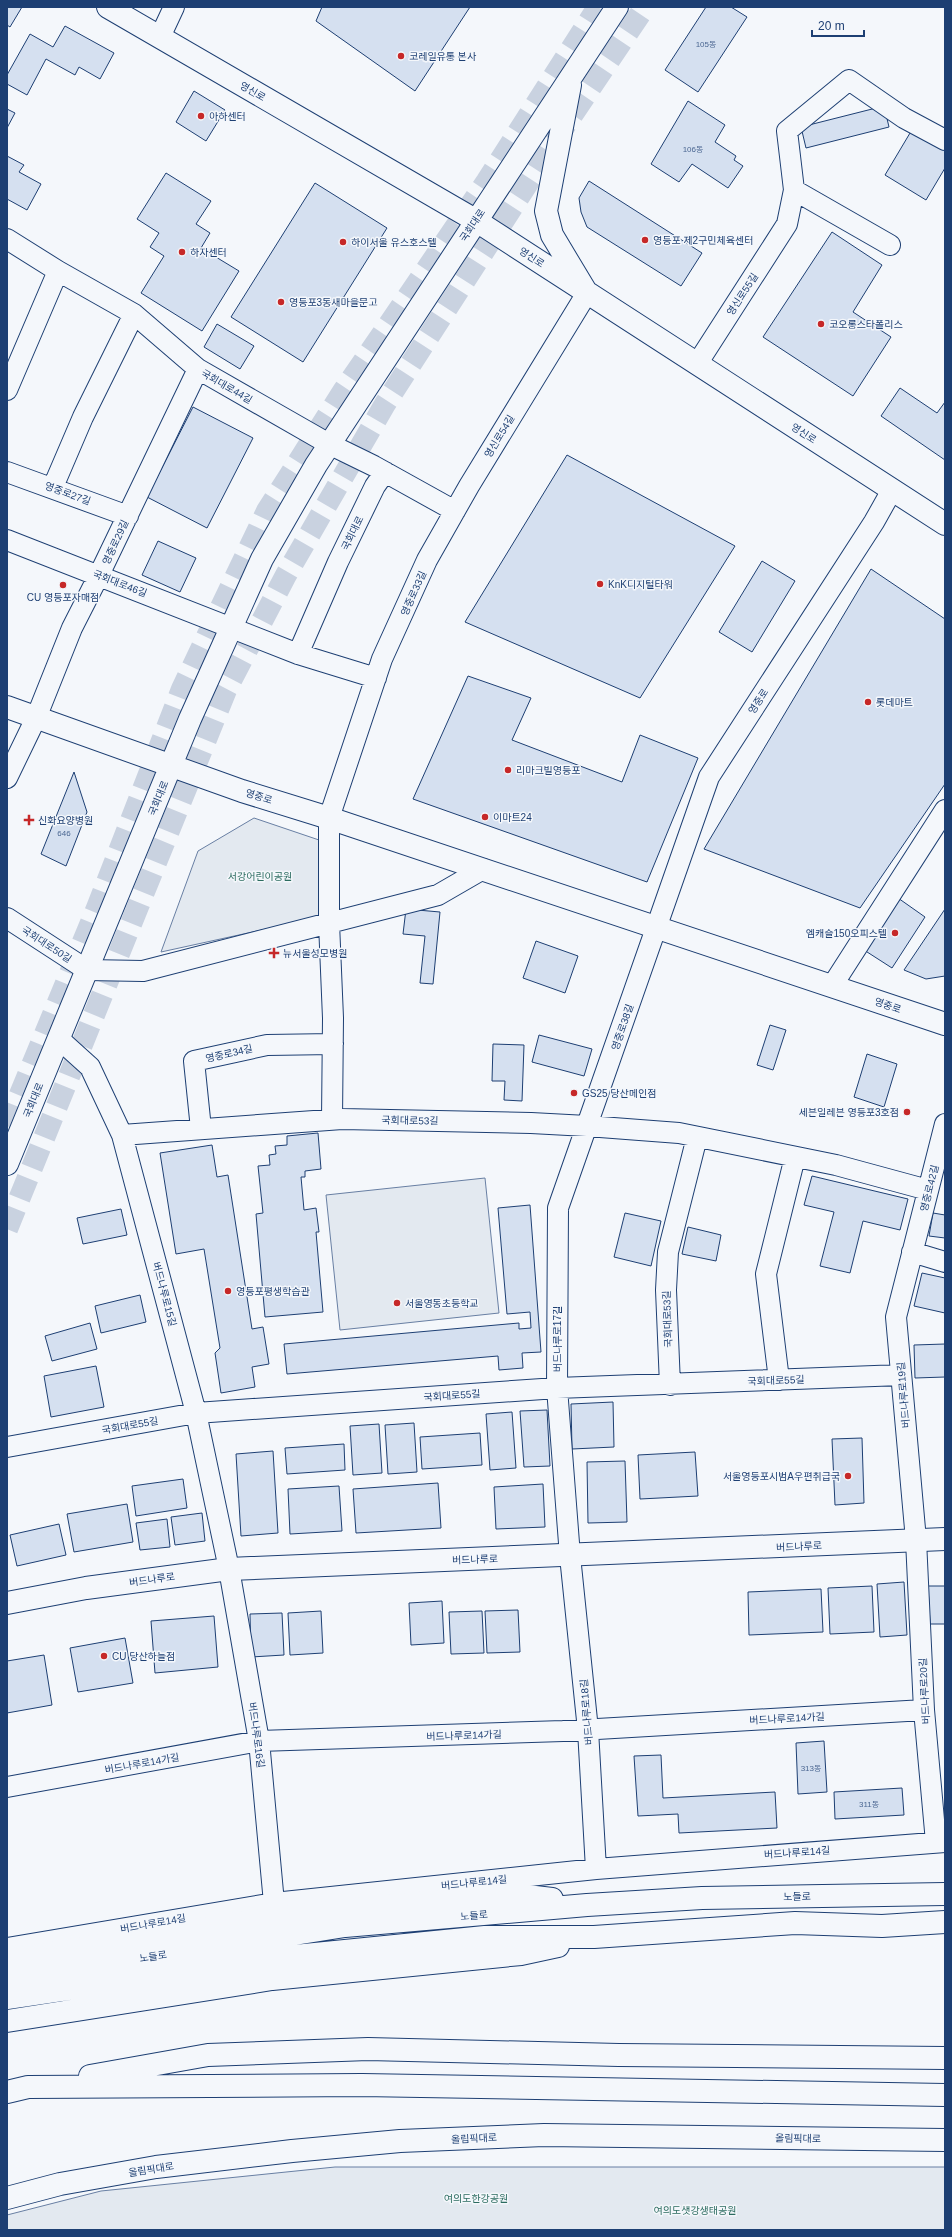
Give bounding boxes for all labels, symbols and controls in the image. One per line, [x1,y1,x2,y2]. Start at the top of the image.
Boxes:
scale bar [812,12,864,38]
text: 20 m [818,19,845,33]
house number: 105동 [696,40,716,49]
marker: 코레일유통 본사 [396,51,406,61]
place label: 코레일유통 본사 [409,51,477,62]
street label: 영신로 [238,80,267,103]
marker: 아하센터 [196,111,206,121]
place label: 아하센터 [209,111,246,122]
house number: 106동 [683,145,703,154]
street label: 국회대로 [458,207,487,244]
marker: 영등포 제2구민체육센터 [640,235,650,245]
place label: 영등포 제2구민체육센터 [653,235,753,246]
marker: 하이서울 유스호스텔 [338,237,348,247]
place label: 하이서울 유스호스텔 [351,237,437,248]
street label: 영신로 [517,245,546,270]
marker: 하자센터 [177,247,187,257]
place label: 하자센터 [190,247,227,258]
street label: 영신로55길 [725,271,760,317]
marker: 영등포3동새마을문고 [276,297,286,307]
place label: 영등포3동새마을문고 [289,297,377,308]
marker: 코오롱스타폴리스 [816,319,826,329]
place label: 코오롱스타폴리스 [829,319,903,330]
street label: 국회대로44길 [199,367,254,405]
street label: 영신로54길 [482,413,516,460]
street label: 영신로 [789,421,818,446]
street label: 영중로27길 [43,480,92,507]
street label: 국회대로 [339,514,365,552]
street label: 영중로29길 [100,518,131,566]
street label: 국회대로46길 [91,568,148,599]
street label: 영중로33길 [399,569,428,617]
marker: KnK디지털타워 [595,579,605,589]
place label: KnK디지털타워 [608,579,673,590]
marker: CU 영등포자매점 [58,580,68,590]
place label: CU 영등포자매점 [27,592,99,603]
street label: 영중로 [746,687,771,716]
marker: 롯데마트 [863,697,873,707]
place label: 롯데마트 [876,697,913,708]
marker: 리마크빌영등포 [503,765,513,775]
place label: 리마크빌영등포 [516,765,580,776]
street label: 국회대로 [146,779,170,817]
street label: 영중로 [244,787,274,806]
marker: 이마트24 [480,812,490,822]
place label: 이마트24 [493,812,532,823]
marker: 신화요양병원 [23,814,35,826]
place label: 신화요양병원 [38,815,93,826]
house number: 646 [57,829,71,838]
park label: 서강어린이공원 [228,871,292,882]
street label: 국회대로50길 [20,924,74,965]
place label: 엠캐슬150오피스텔 [806,928,887,939]
marker: 엠캐슬150오피스텔 [890,928,900,938]
marker: 뉴서울성모병원 [268,947,280,959]
place label: 뉴서울성모병원 [283,948,347,959]
street label: 영중로 [873,996,903,1015]
street label: 영중로38길 [609,1003,635,1052]
street label: 영중로34길 [205,1043,254,1064]
street label: 국회대로 [21,1081,45,1119]
marker: GS25 당산메인점 [569,1088,579,1098]
place label: GS25 당산메인점 [582,1088,656,1099]
place label: 세븐일레븐 영등포3호점 [799,1107,899,1118]
marker: 세븐일레븐 영등포3호점 [902,1107,912,1117]
street label: 국회대로53길 [381,1115,439,1126]
street label: 영중로42길 [918,1164,941,1213]
street label: 버드나루로15길 [151,1261,178,1328]
marker: 영등포평생학습관 [223,1286,233,1296]
place label: 영등포평생학습관 [236,1286,310,1297]
street label: 국회대로53길 [661,1290,674,1348]
marker: 서울영동초등학교 [392,1298,402,1308]
place label: 서울영동초등학교 [405,1298,479,1309]
street label: 버드나루로17길 [552,1306,563,1372]
street label: 버드나루로19길 [895,1361,912,1428]
street label: 국회대로55길 [747,1374,805,1387]
street label: 국회대로55길 [423,1388,481,1403]
street label: 국회대로55길 [101,1415,159,1436]
place label: 서울영등포시범A우편취급국 [723,1471,840,1482]
marker: 서울영등포시범A우편취급국 [843,1471,853,1481]
street label: 버드나루로 [776,1540,822,1553]
street label: 버드나루로 [452,1553,498,1566]
street label: 버드나루로 [129,1571,176,1588]
marker: CU 당산하늘점 [99,1651,109,1661]
place label: CU 당산하늘점 [112,1651,175,1662]
street label: 버드나루로20길 [917,1658,932,1724]
street label: 버드나루로18길 [578,1678,595,1745]
street label: 버드나루로16길 [246,1701,267,1769]
street label: 버드나루로14가길 [749,1711,825,1726]
street label: 버드나루로14가길 [426,1729,502,1742]
street label: 버드나루로14가길 [104,1752,180,1775]
house number: 313동 [801,1764,821,1773]
house number: 311동 [859,1800,879,1809]
street label: 버드나루로14길 [764,1845,831,1860]
street label: 버드나루로14길 [440,1874,508,1891]
street label: 노들로 [783,1891,811,1902]
street label: 노들로 [460,1909,488,1922]
street label: 버드나루로14길 [119,1912,187,1935]
street label: 노들로 [139,1949,168,1964]
street label: 올림픽대로 [451,2132,497,2145]
street label: 올림픽대로 [775,2133,821,2144]
street label: 올림픽대로 [128,2160,175,2179]
park label: 여의도한강공원 [444,2193,508,2204]
park label: 여의도샛강생태공원 [654,2205,736,2216]

